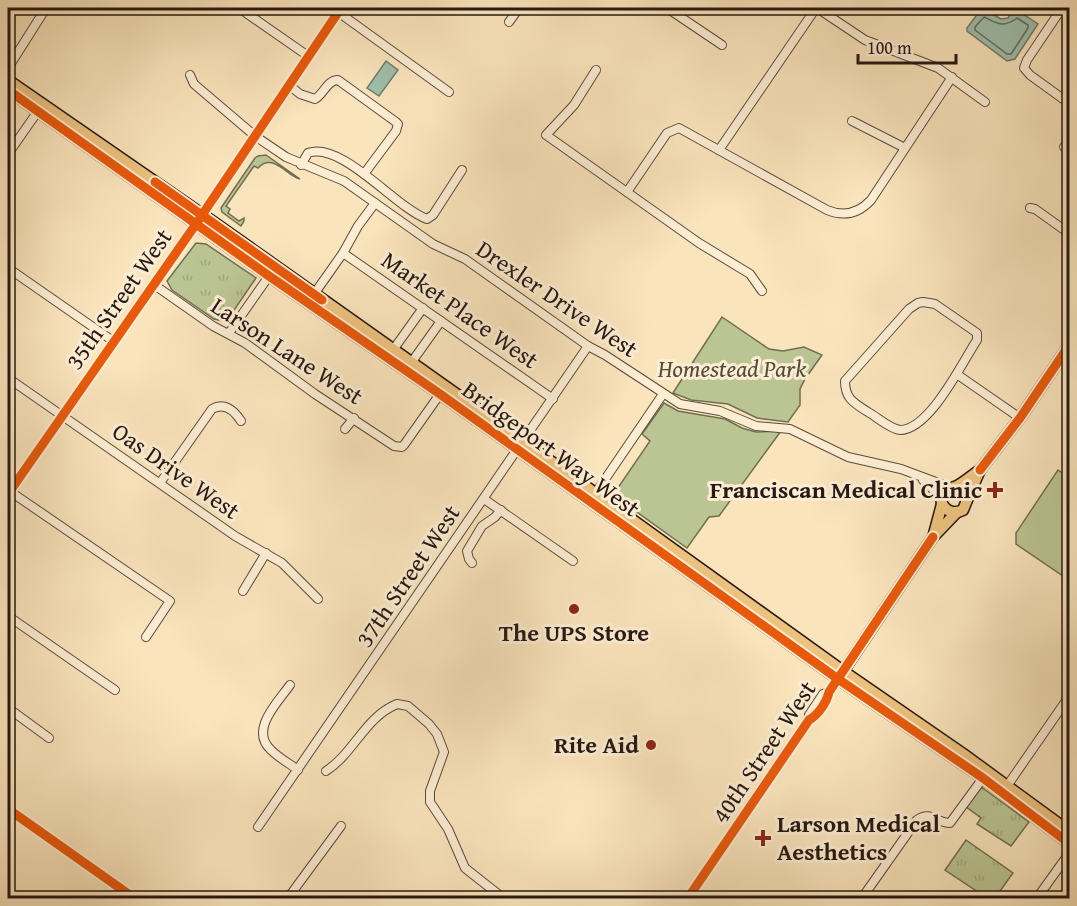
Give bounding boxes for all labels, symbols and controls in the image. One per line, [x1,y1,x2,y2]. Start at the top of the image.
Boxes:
scale bar [858,27,956,65]
text: 100 m [867,34,912,61]
street label: 35th Street West [57,221,181,376]
street label: Drexler Drive West [469,231,646,366]
street label: Market Place West [375,242,546,377]
street label: Larson Lane West [204,288,371,413]
park label: Homestead Park [657,351,806,386]
street label: Bridgeport Way West [455,372,648,525]
street label: Oas Drive West [105,414,248,528]
place label: Franciscan Medical Clinic [710,472,982,507]
marker: Franciscan Medical Clinic [986,481,1004,499]
street label: 37th Street West [347,497,469,654]
marker: The UPS Store [567,602,581,616]
place label: The UPS Store [499,615,649,650]
street label: 40th Street West [703,673,825,830]
place label: Rite Aid [554,727,639,762]
marker: Rite Aid [644,738,658,752]
place label: Larson Medical Aesthetics [777,806,940,869]
marker: Larson Medical Aesthetics [754,829,772,847]

